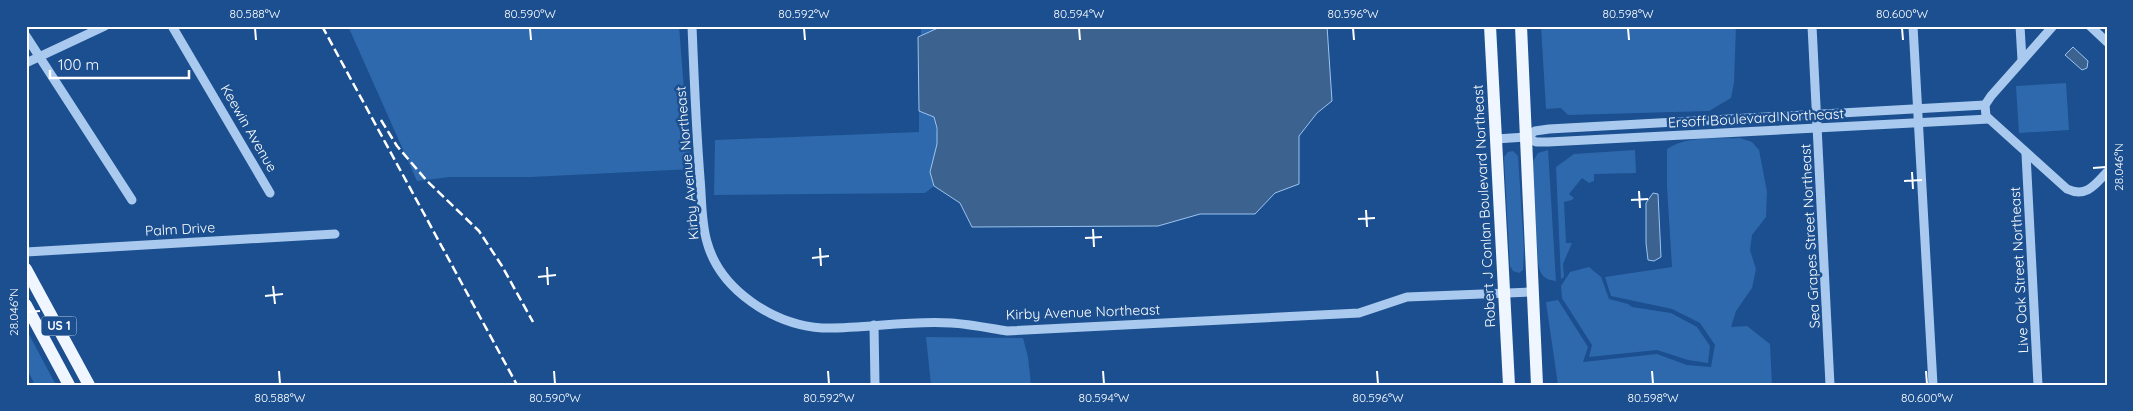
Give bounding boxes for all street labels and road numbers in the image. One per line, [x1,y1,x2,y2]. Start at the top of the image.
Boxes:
street label: Keewin Avenue [217,81,281,175]
street label: Robert J Conlan Boulevard Northeast [1469,84,1499,328]
street label: Kirby Avenue Northeast [671,85,703,241]
street label: Ersoff Boulevard Northeast [1667,104,1845,132]
street label: Sea Grapes Street Northeast [1796,143,1824,329]
street label: Live Oak Street Northeast [2006,186,2032,354]
street label: Palm Drive [144,218,216,240]
street label: Kirby Avenue Northeast [1006,300,1161,324]
road number: US 1 [42,316,76,336]

